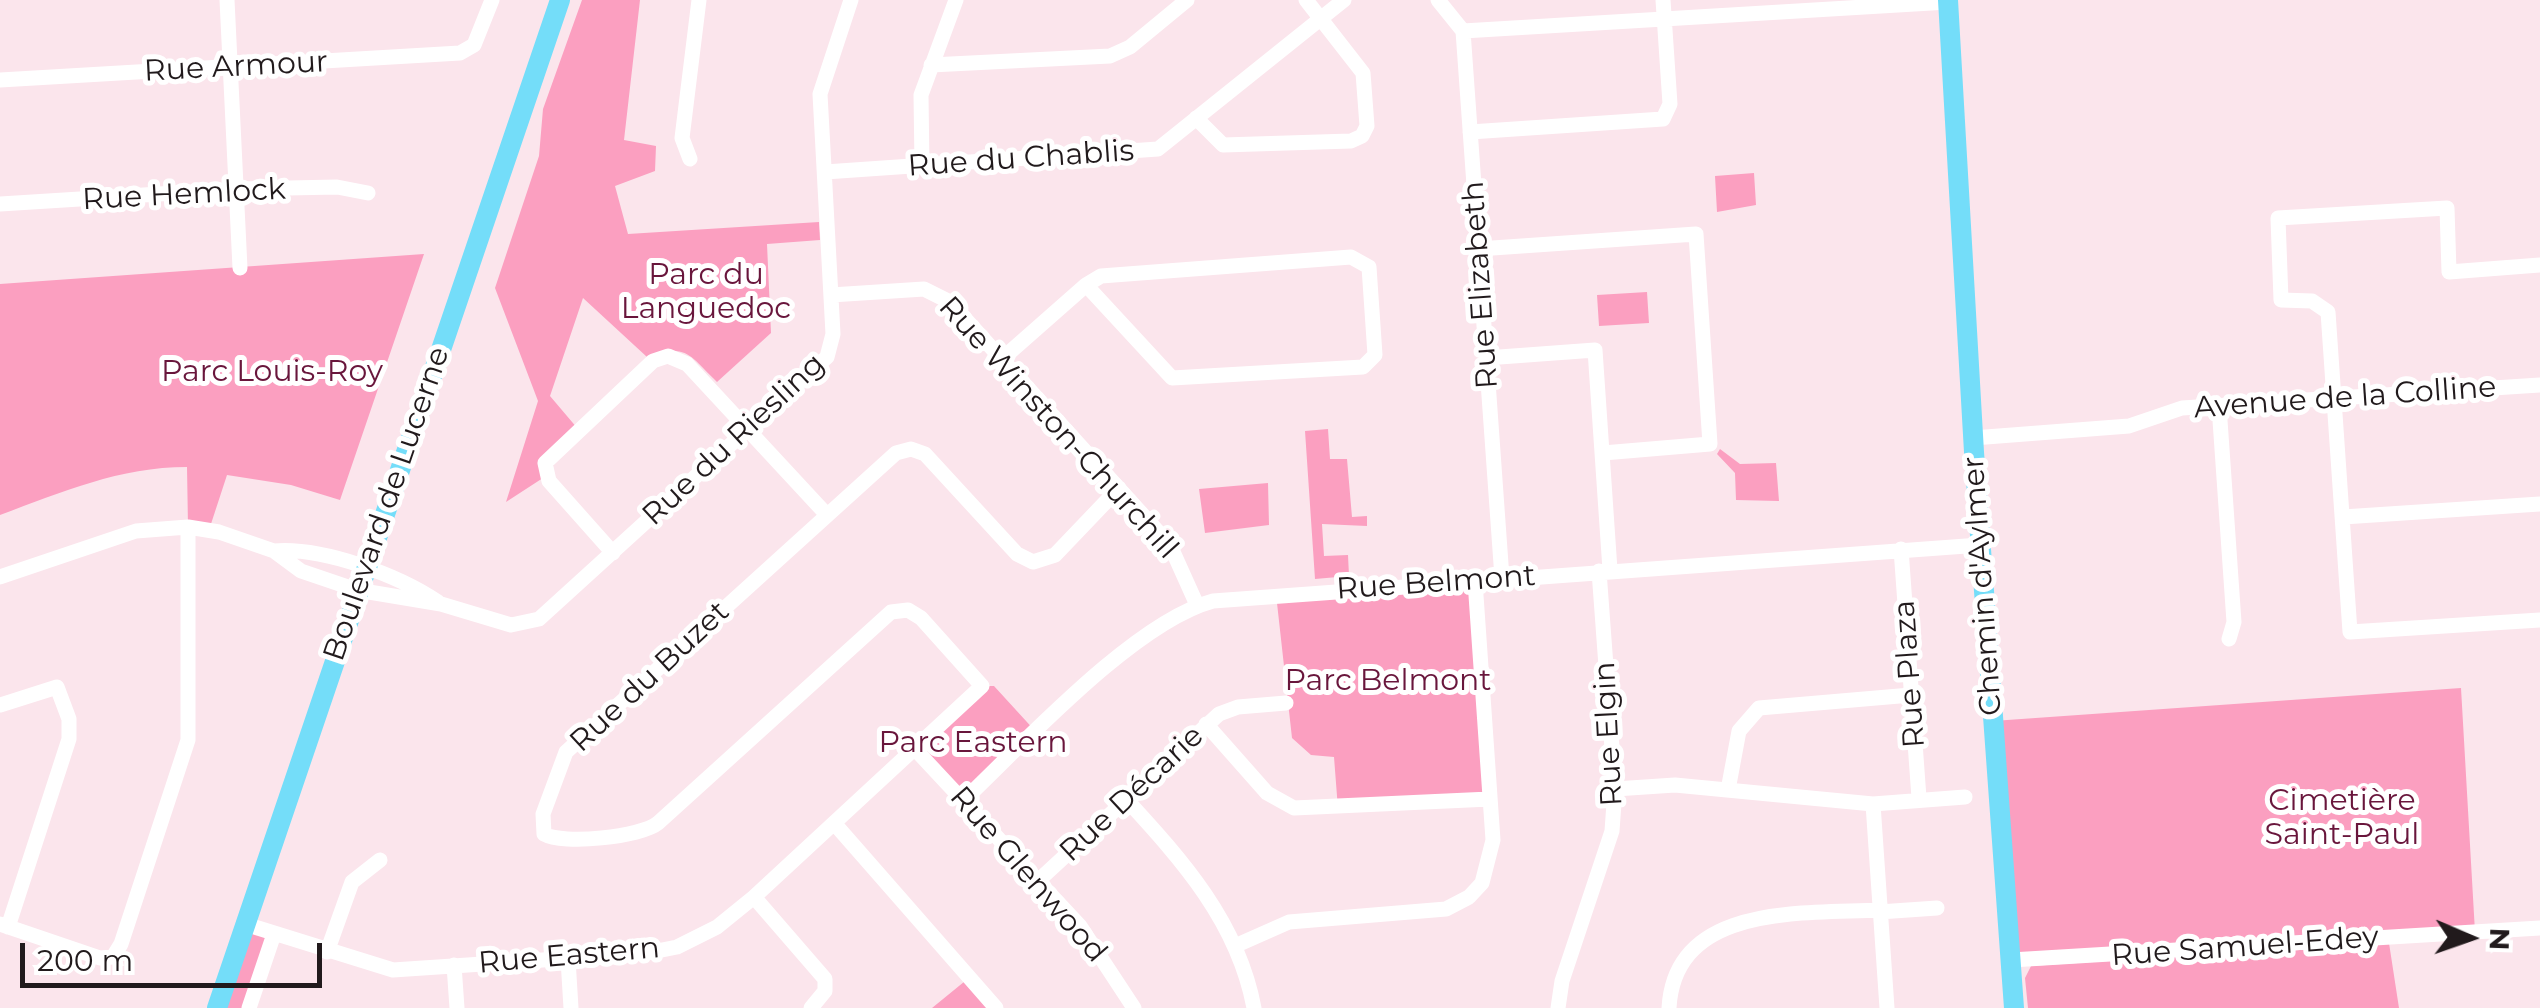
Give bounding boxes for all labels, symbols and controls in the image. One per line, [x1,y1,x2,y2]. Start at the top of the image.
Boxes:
street label: Rue Armour [143,44,329,90]
street label: Rue du Chablis [907,133,1135,185]
street label: Rue Hemlock [81,172,287,218]
street label: Rue Elizabeth [1456,180,1506,390]
park label: Parc du Languedoc [621,257,791,328]
street label: Rue Winston-Churchill [931,289,1185,567]
street label: Boulevard de Lucerne [316,342,458,666]
street label: Rue du Riesling [636,346,832,534]
park label: Parc Louis-Roy [161,354,383,390]
street label: Avenue de la Colline [2193,369,2497,427]
street label: Chemin d'Aylmer [1956,455,2010,717]
street label: Rue Belmont [1335,558,1537,608]
street label: Rue du Buzet [563,594,737,760]
street label: Rue Plaza [1887,599,1933,749]
street label: Rue Elgin [1587,661,1631,807]
park label: Parc Belmont [1284,663,1492,699]
street label: Rue Décarie [1053,718,1211,870]
park label: Parc Eastern [878,725,1068,761]
street label: Rue Glenwood [942,780,1114,970]
park label: Cimetière Saint-Paul [2265,783,2419,854]
north arrow [2420,888,2520,988]
street label: Rue Samuel-Edey [2110,920,2380,974]
scale bar [25,923,328,985]
text: N [2483,927,2517,951]
street label: Rue Eastern [477,930,661,982]
text: 200 m [37,942,133,979]

